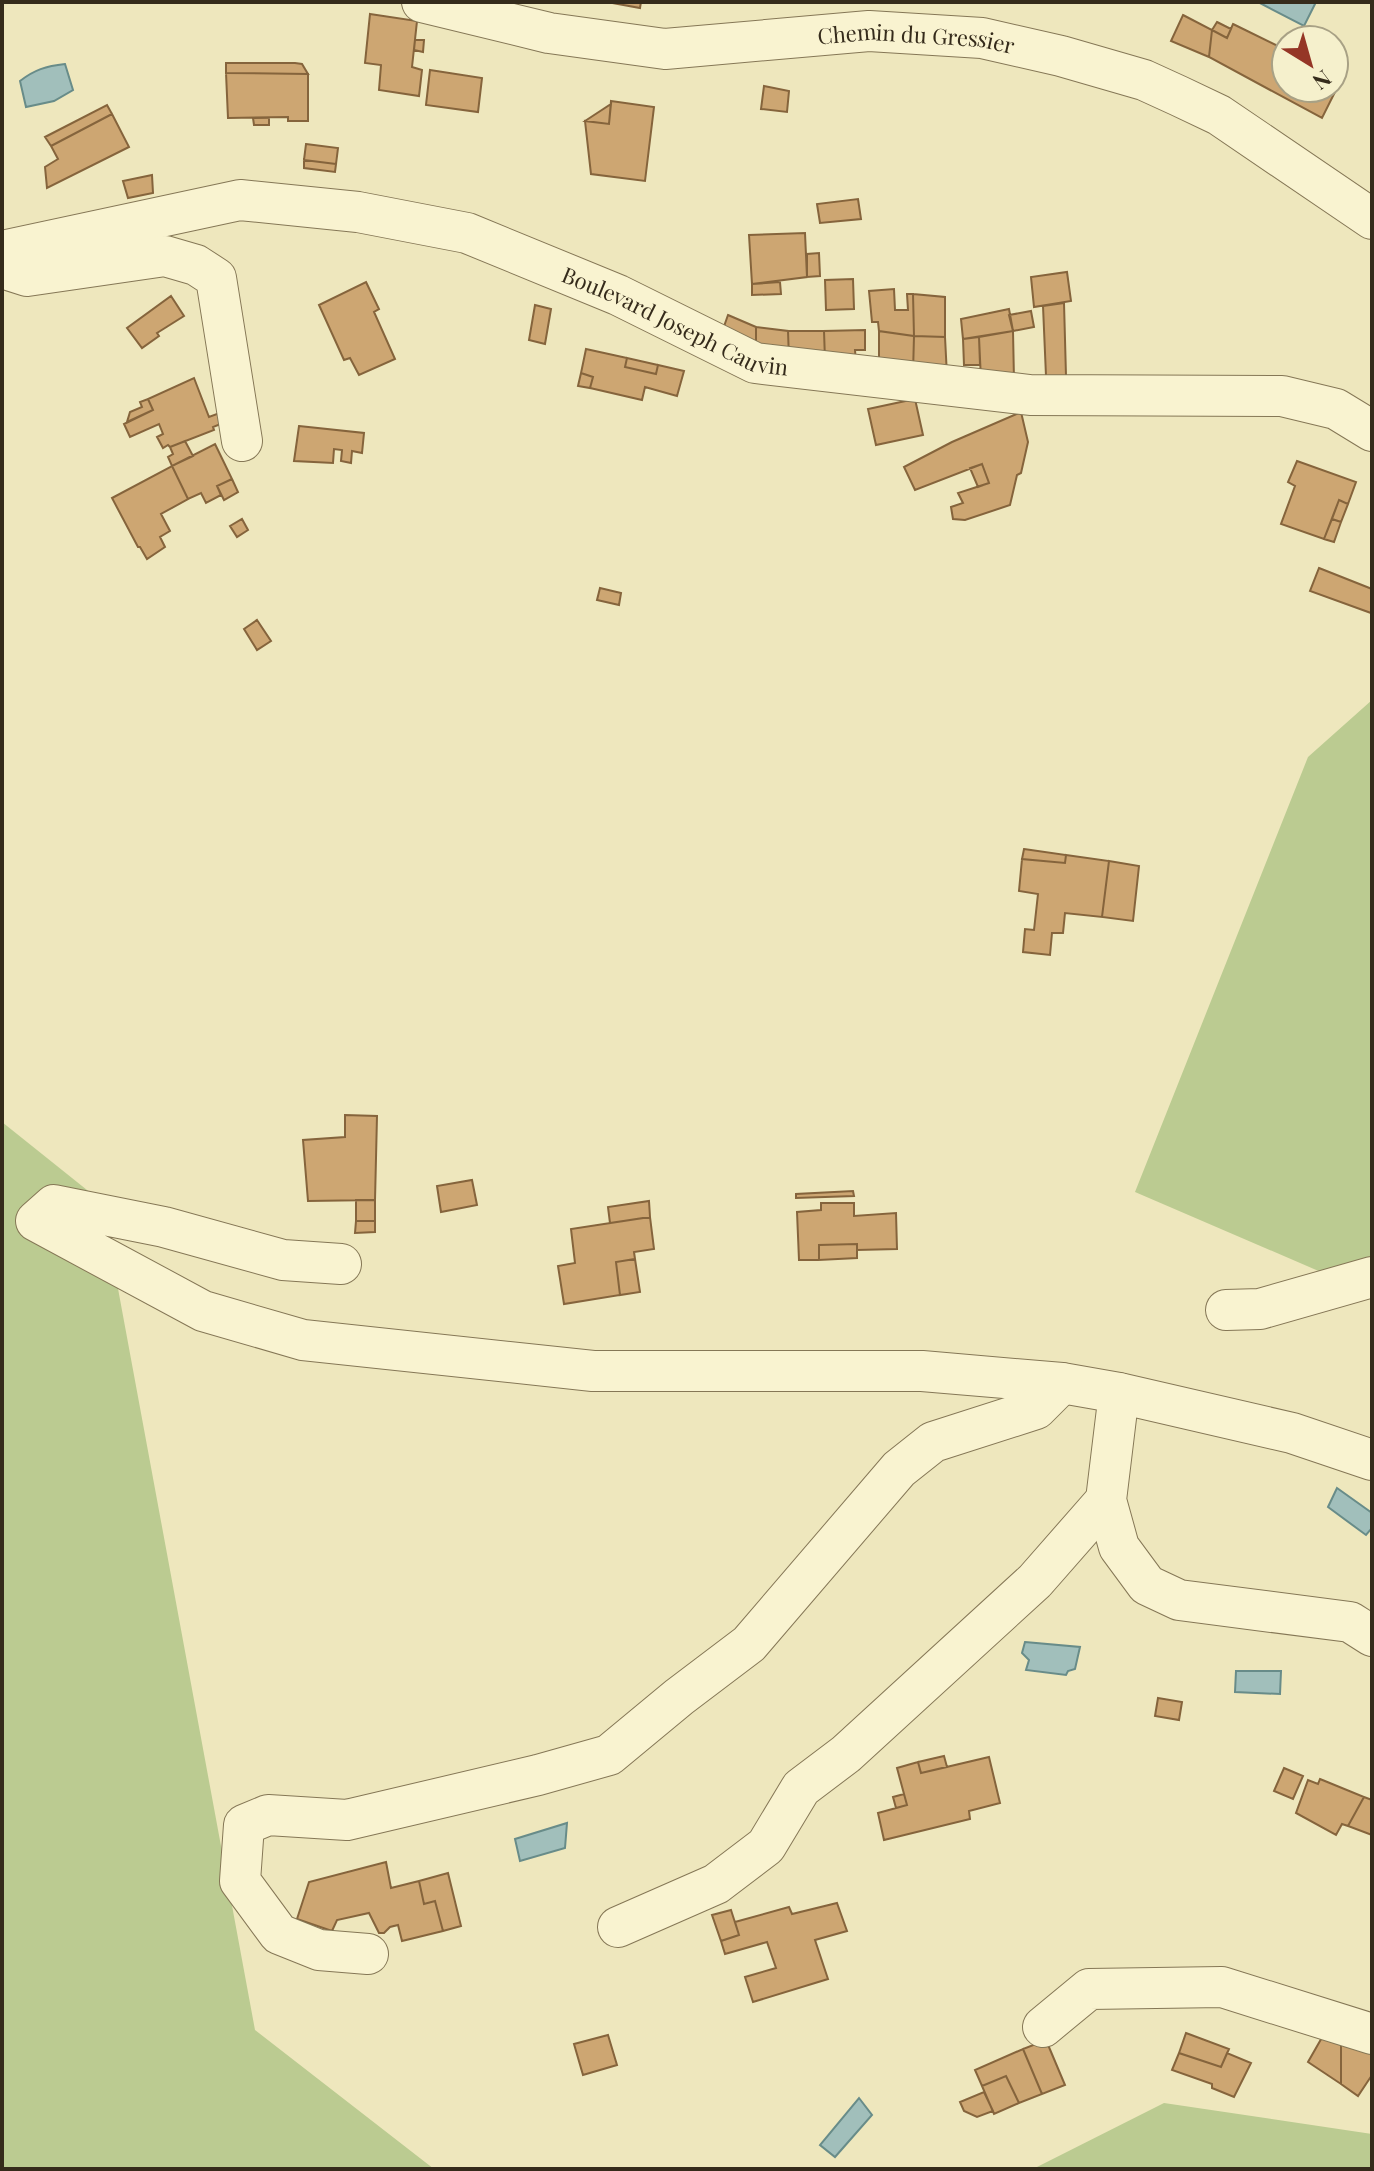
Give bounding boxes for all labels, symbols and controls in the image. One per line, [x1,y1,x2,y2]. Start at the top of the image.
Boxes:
street label: Chemin du Gressier [816,15,1018,60]
north arrow [1270,24,1350,104]
text: N [1307,64,1338,98]
street label: Boulevard Joseph Cauvin [558,259,790,382]

